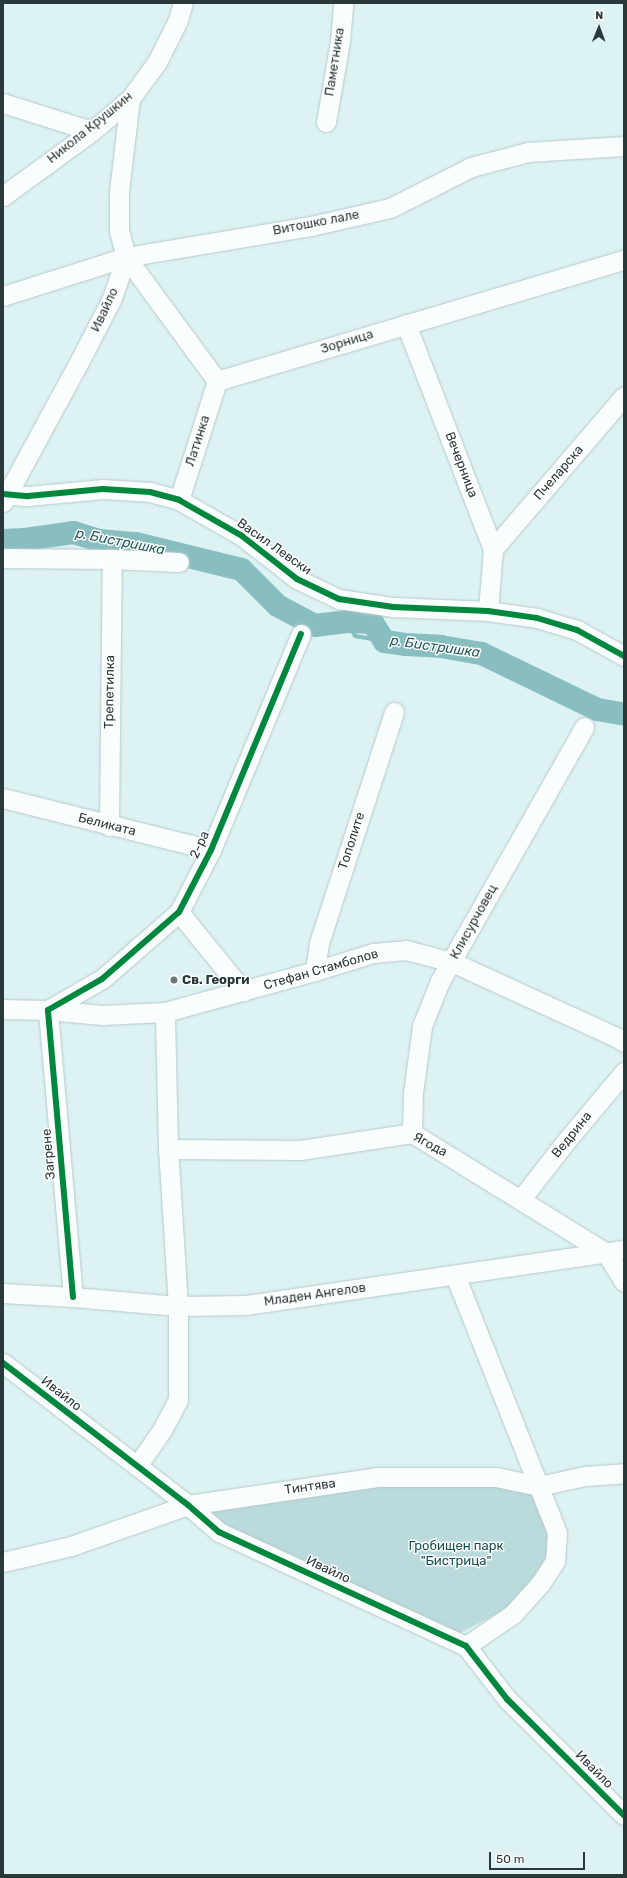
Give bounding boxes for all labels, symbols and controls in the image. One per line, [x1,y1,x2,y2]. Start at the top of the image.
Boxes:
north arrow [579,8,619,48]
text: N [595,9,603,22]
street label: Паметника [322,27,348,97]
street label: Никола Крушкин [44,89,136,167]
street label: Витошко лале [271,207,361,239]
street label: Ивайло [88,285,122,335]
street label: Зорница [319,327,375,357]
street label: Латинка [182,413,214,469]
street label: Вечерница [441,430,481,500]
street label: Пчеларска [531,442,587,504]
street label: Васил Левски [234,516,314,578]
water label: р. Бистришка [74,525,166,559]
water label: р. Бистришка [389,632,481,662]
street label: Трепетилка [102,655,118,729]
street label: Беликата [77,810,137,840]
street label: Тополите [335,810,369,872]
street label: 2-ра [187,829,213,861]
street label: Клисурчовец [447,882,501,962]
street label: Стефан Стамболов [262,946,380,994]
place label: Св. Георги [182,972,250,988]
marker: Св. Георги [169,975,179,985]
street label: Ведрина [549,1109,595,1161]
street label: Загрене [39,1128,59,1180]
street label: Ягода [410,1130,450,1160]
street label: Младен Ангелов [263,1280,367,1310]
street label: Ивайло [38,1373,84,1415]
street label: Тинтява [283,1476,337,1498]
park label: Гробищен парк "Бистрица" [409,1539,503,1570]
street label: Ивайло [303,1553,353,1587]
street label: Ивайло [572,1748,616,1792]
scale bar [491,1844,587,1870]
text: 50 m [496,1852,524,1866]

